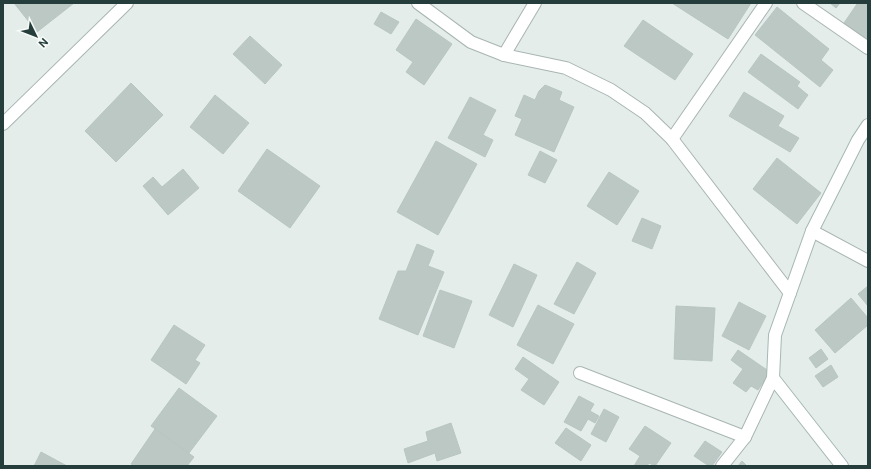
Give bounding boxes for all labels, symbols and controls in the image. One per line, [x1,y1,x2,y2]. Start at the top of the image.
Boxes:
north arrow [16,16,56,56]
text: N [35,35,51,51]

